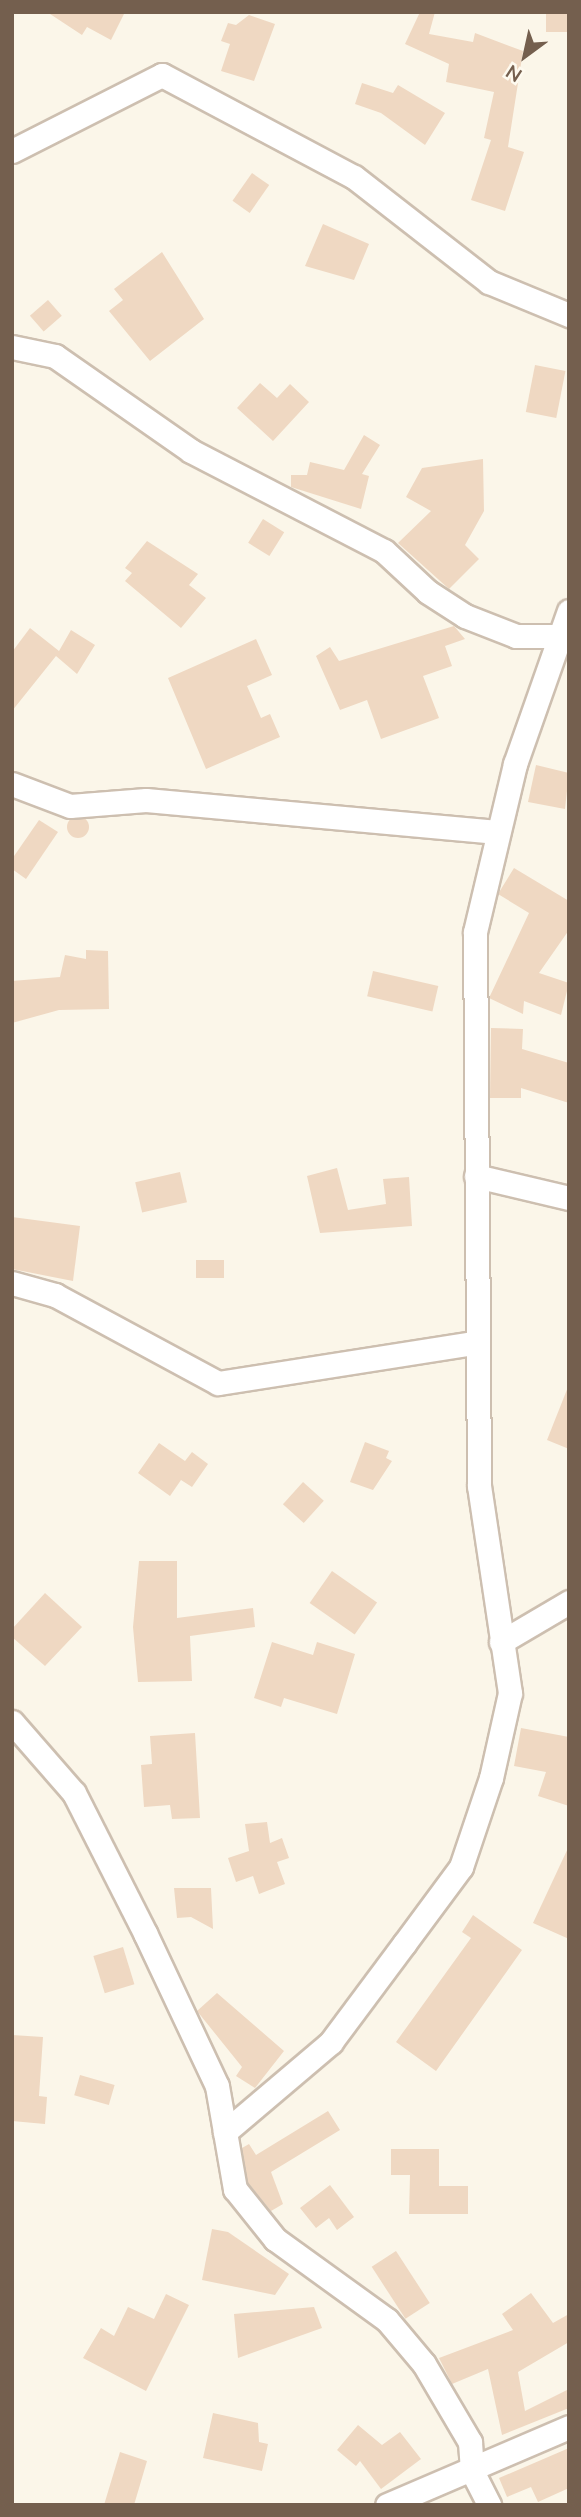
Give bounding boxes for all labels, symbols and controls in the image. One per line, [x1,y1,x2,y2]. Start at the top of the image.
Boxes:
north arrow [490,21,560,91]
text: N [501,60,526,88]

